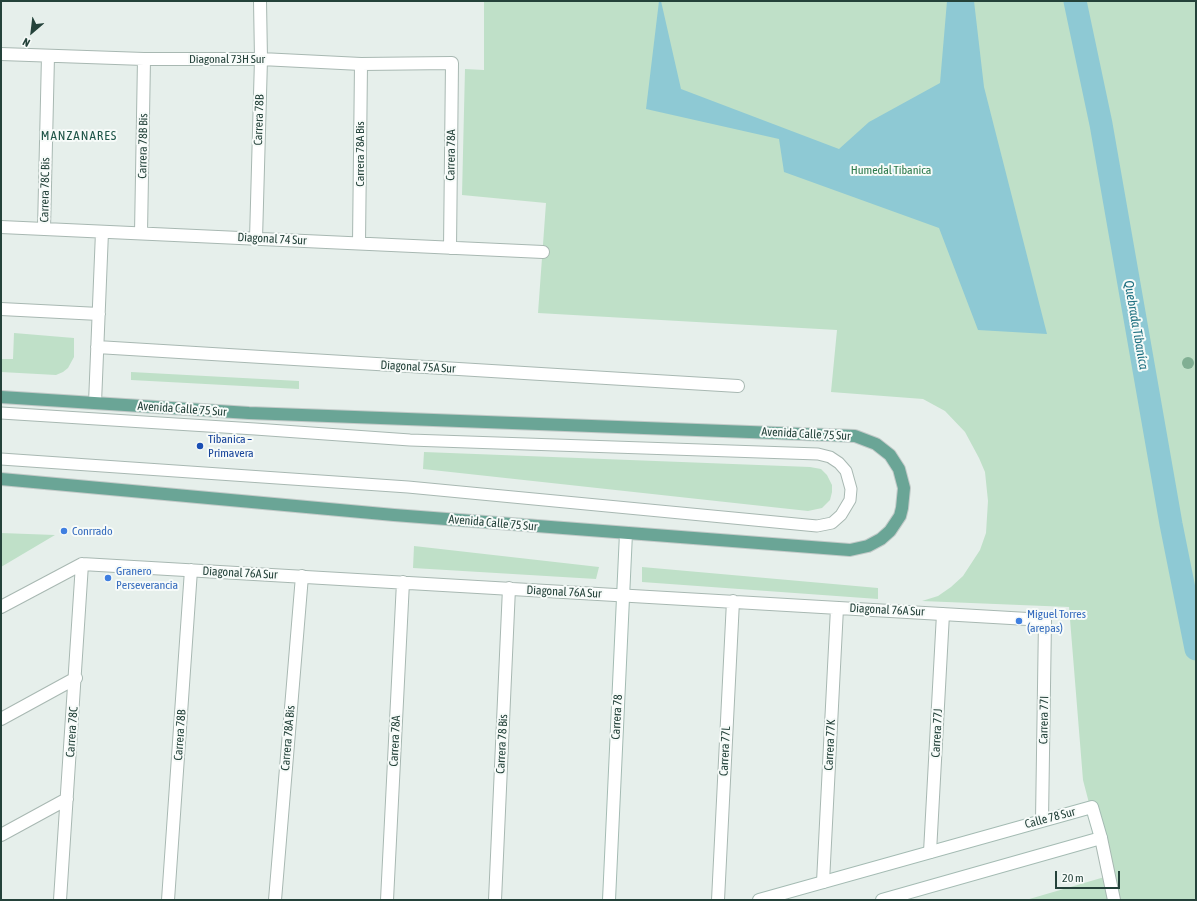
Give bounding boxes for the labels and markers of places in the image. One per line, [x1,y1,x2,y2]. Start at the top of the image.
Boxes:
place label: Tibanica – Primavera [208,432,254,460]
marker: Tibanica – Primavera [195,441,205,451]
place label: Conrrado [72,524,113,538]
marker: Conrrado [59,526,69,536]
place label: Granero Perseverancia [116,564,178,592]
marker: Granero Perseverancia [103,573,113,583]
place label: Miguel Torres (arepas) [1027,607,1086,635]
marker: Miguel Torres (arepas) [1014,616,1024,626]

